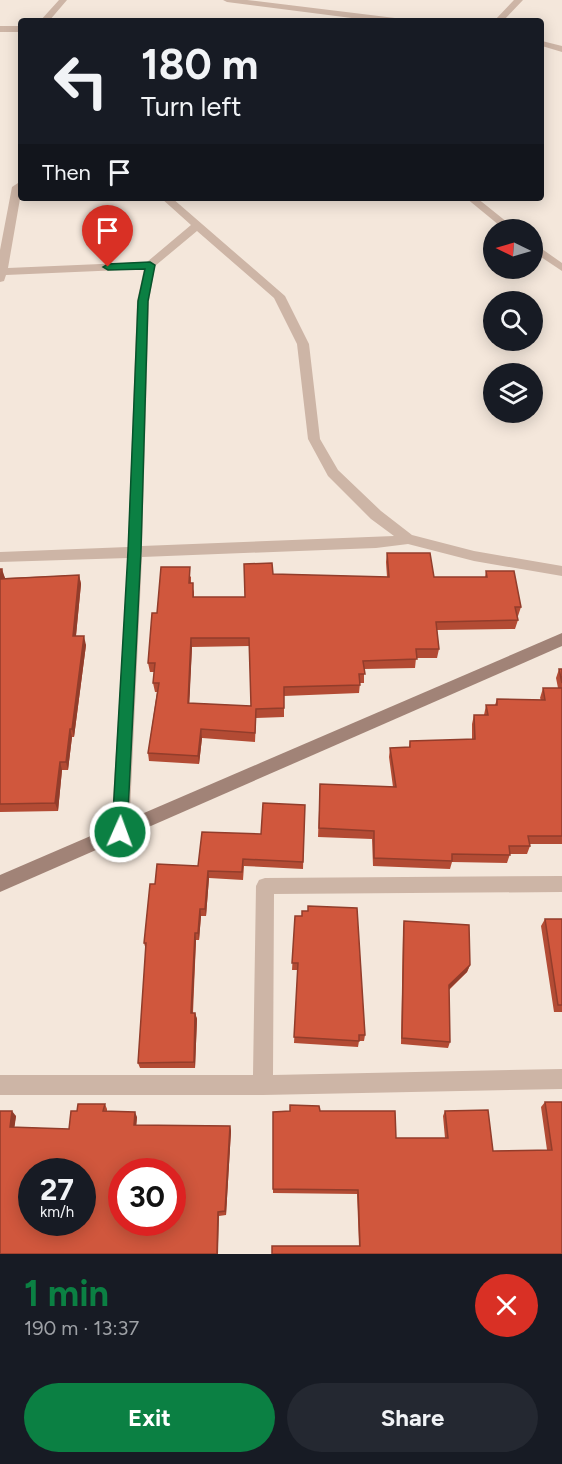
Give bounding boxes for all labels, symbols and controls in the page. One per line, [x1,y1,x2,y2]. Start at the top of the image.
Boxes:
text: 180 m [141,39,258,90]
icon: left [42,42,120,120]
text: Turn left [141,90,241,123]
icon: arrive [103,156,136,189]
text: Then [42,159,91,186]
pin [82,205,133,267]
icon: arrive [91,214,124,247]
north arrow [483,219,543,279]
map controls [483,219,543,423]
button: search [483,291,543,351]
button: layers [483,363,543,423]
position arrow [88,800,152,864]
speed limit sign: 30 [108,1158,186,1236]
text: 27 [40,1171,74,1208]
text: km/h [40,1203,74,1221]
text: 1 min [24,1272,109,1315]
button: close [475,1274,538,1337]
text: 190 m · 13:37 [24,1316,139,1340]
button: Exit [24,1383,275,1452]
button: Share [287,1383,538,1452]

